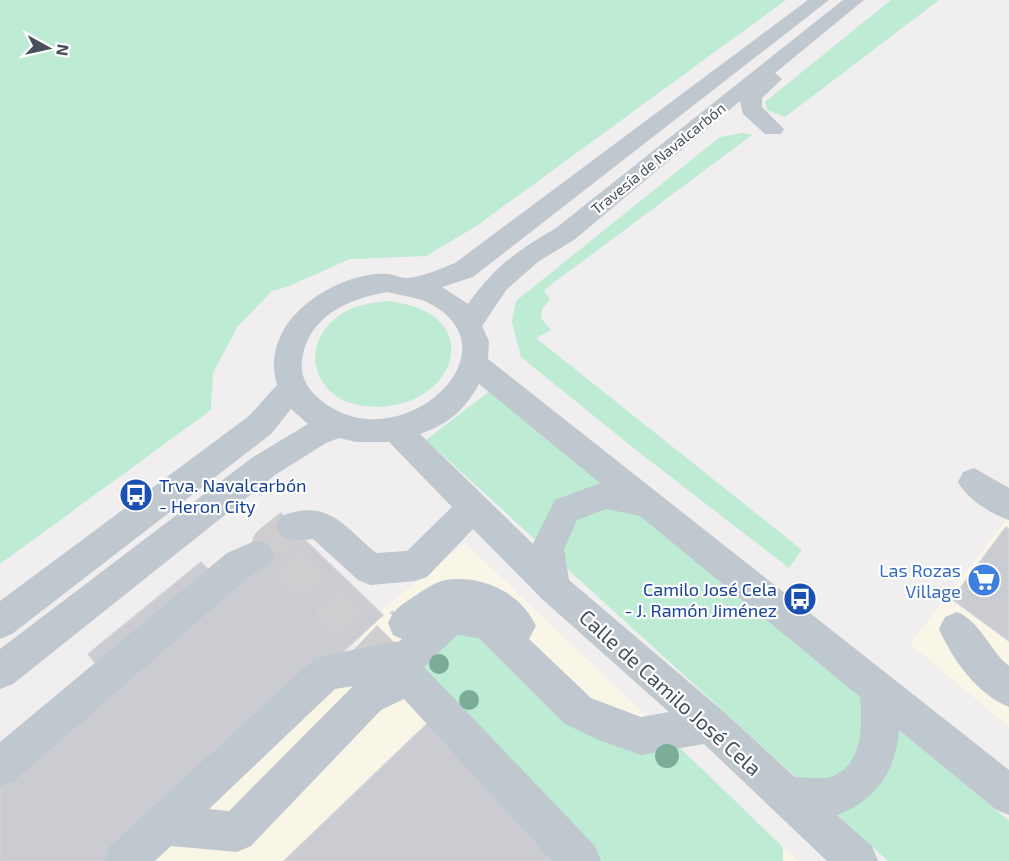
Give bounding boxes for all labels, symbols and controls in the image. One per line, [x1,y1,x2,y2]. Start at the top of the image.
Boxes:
north arrow [18,18,78,78]
text: N [53,43,74,57]
street label: Travesía de Navalcarbón [587,98,729,218]
place label: Trva. Navalcarbón - Heron City [159,474,307,517]
bus stop icon: Trva. Navalcarbón - Heron City [118,477,154,513]
place label: Las Rozas Village [879,559,961,602]
supermarket icon: Las Rozas Village [966,562,1002,598]
place label: Camilo José Cela - J. Ramón Jiménez [625,578,777,621]
bus stop icon: Camilo José Cela - J. Ramón Jiménez [782,581,818,617]
street label: Calle de Camilo José Cela [575,604,767,780]

